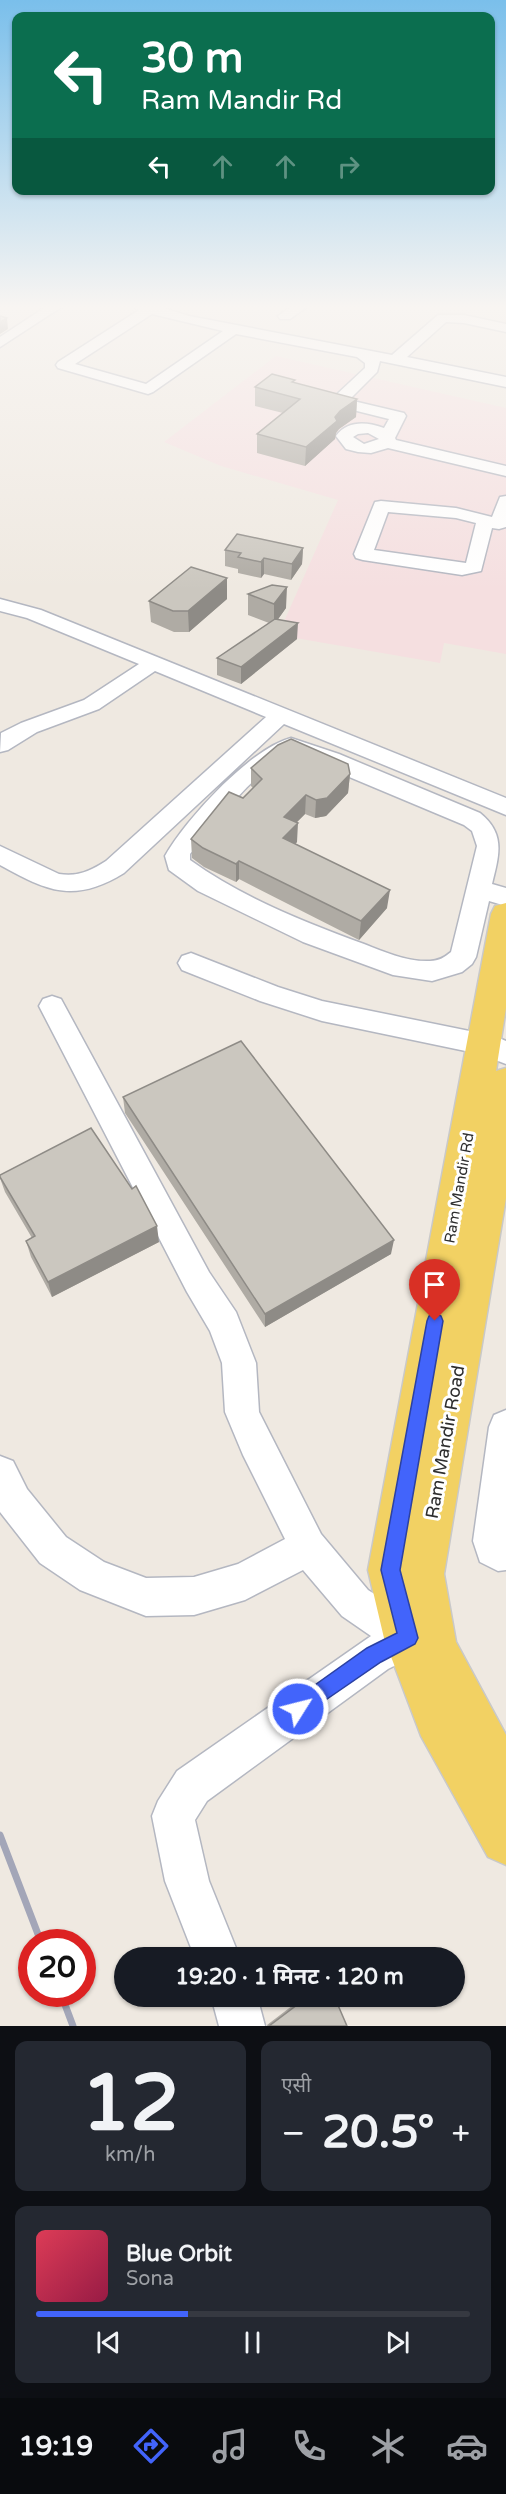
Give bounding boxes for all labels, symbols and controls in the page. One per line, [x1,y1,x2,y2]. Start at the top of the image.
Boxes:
text: 30 m [141,33,243,84]
icon: left [42,36,120,114]
text: Ram Mandir Rd [141,84,342,117]
icon: left [143,150,176,183]
icon: ahead [206,150,239,183]
icon: ahead [269,150,302,183]
icon: right [332,150,365,183]
street label: Ram Mandir Rd [440,1131,478,1245]
pin [409,1259,460,1321]
icon: arrive [418,1268,451,1301]
street label: Ram Mandir Road [421,1364,469,1520]
position arrow [266,1677,330,1741]
speed limit sign: 20 [18,1929,96,2007]
text: 19:20 · 1 मिनट · 120 m [175,1964,404,1990]
text: 12 [81,2057,179,2151]
text: एसी [282,2074,311,2098]
text: 20.5° [322,2106,435,2160]
text: − [282,2114,305,2153]
text: + [451,2114,470,2153]
text: km/h [105,2143,155,2167]
text: Blue Orbit [126,2241,232,2267]
text: Sona [126,2267,174,2291]
icon: previous [92,2326,125,2359]
icon: pause [236,2326,269,2359]
icon: next [381,2326,414,2359]
icon: directions [130,2425,172,2467]
icon: music [209,2425,251,2467]
icon: phone [288,2425,330,2467]
icon: climate [367,2425,409,2467]
icon: car [446,2425,488,2467]
text: 19:19 [18,2430,93,2463]

